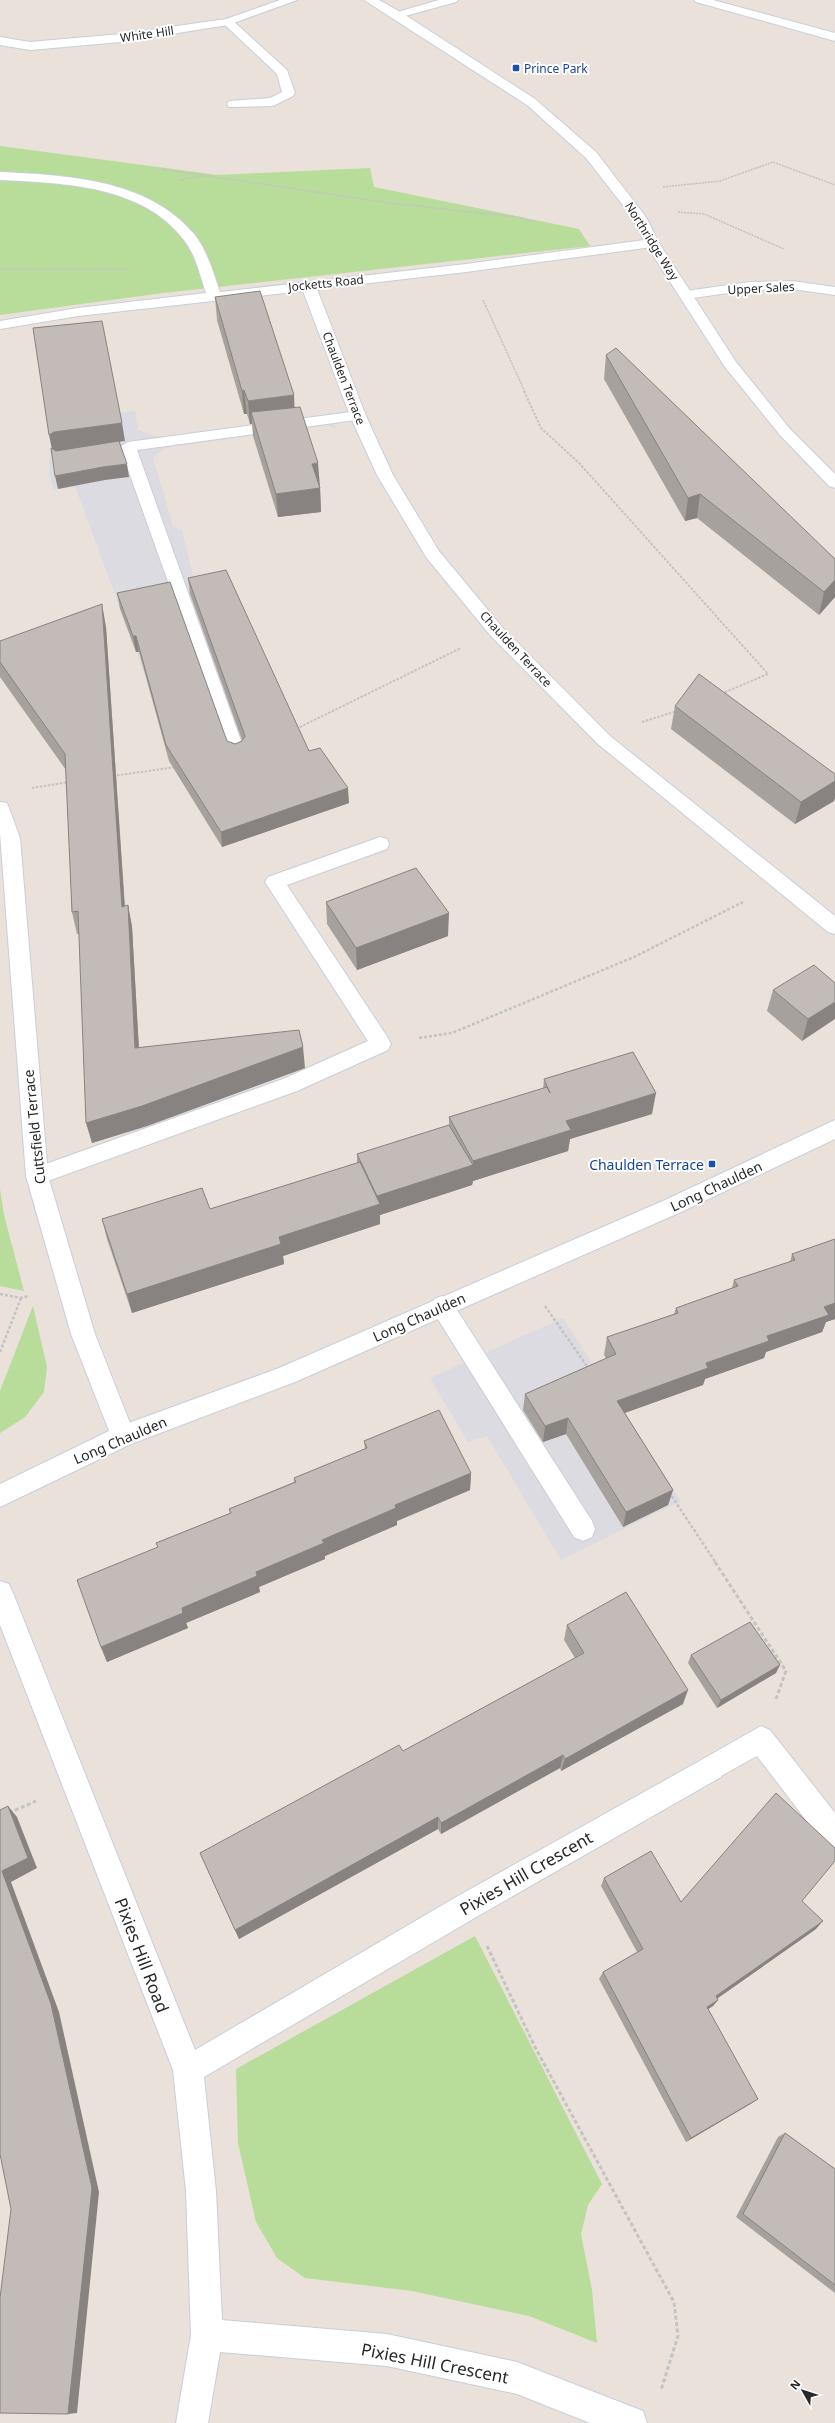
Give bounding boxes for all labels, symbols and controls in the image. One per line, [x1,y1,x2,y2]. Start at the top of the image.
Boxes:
street label: White Hill [119,22,175,46]
place label: Prince Park [524,60,588,77]
marker: Prince Park [511,63,521,73]
street label: Northridge Way [621,199,683,284]
street label: Jocketts Road [286,271,365,296]
street label: Upper Sales [727,278,795,298]
street label: Chaulden Terrace [318,329,370,427]
street label: Chaulden Terrace [476,607,556,691]
street label: Cuttsfield Terrace [19,1069,49,1185]
place label: Chaulden Terrace [589,1155,704,1174]
street label: Long Chaulden [667,1156,765,1216]
marker: Chaulden Terrace [707,1159,717,1169]
street label: Long Chaulden [370,1288,468,1346]
street label: Long Chaulden [71,1412,169,1468]
street label: Pixies Hill Crescent [455,1826,597,1920]
street label: Pixies Hill Road [110,1894,174,2016]
street label: Pixies Hill Crescent [359,2337,511,2389]
north arrow [783,2371,823,2411]
text: N [786,2376,803,2393]

